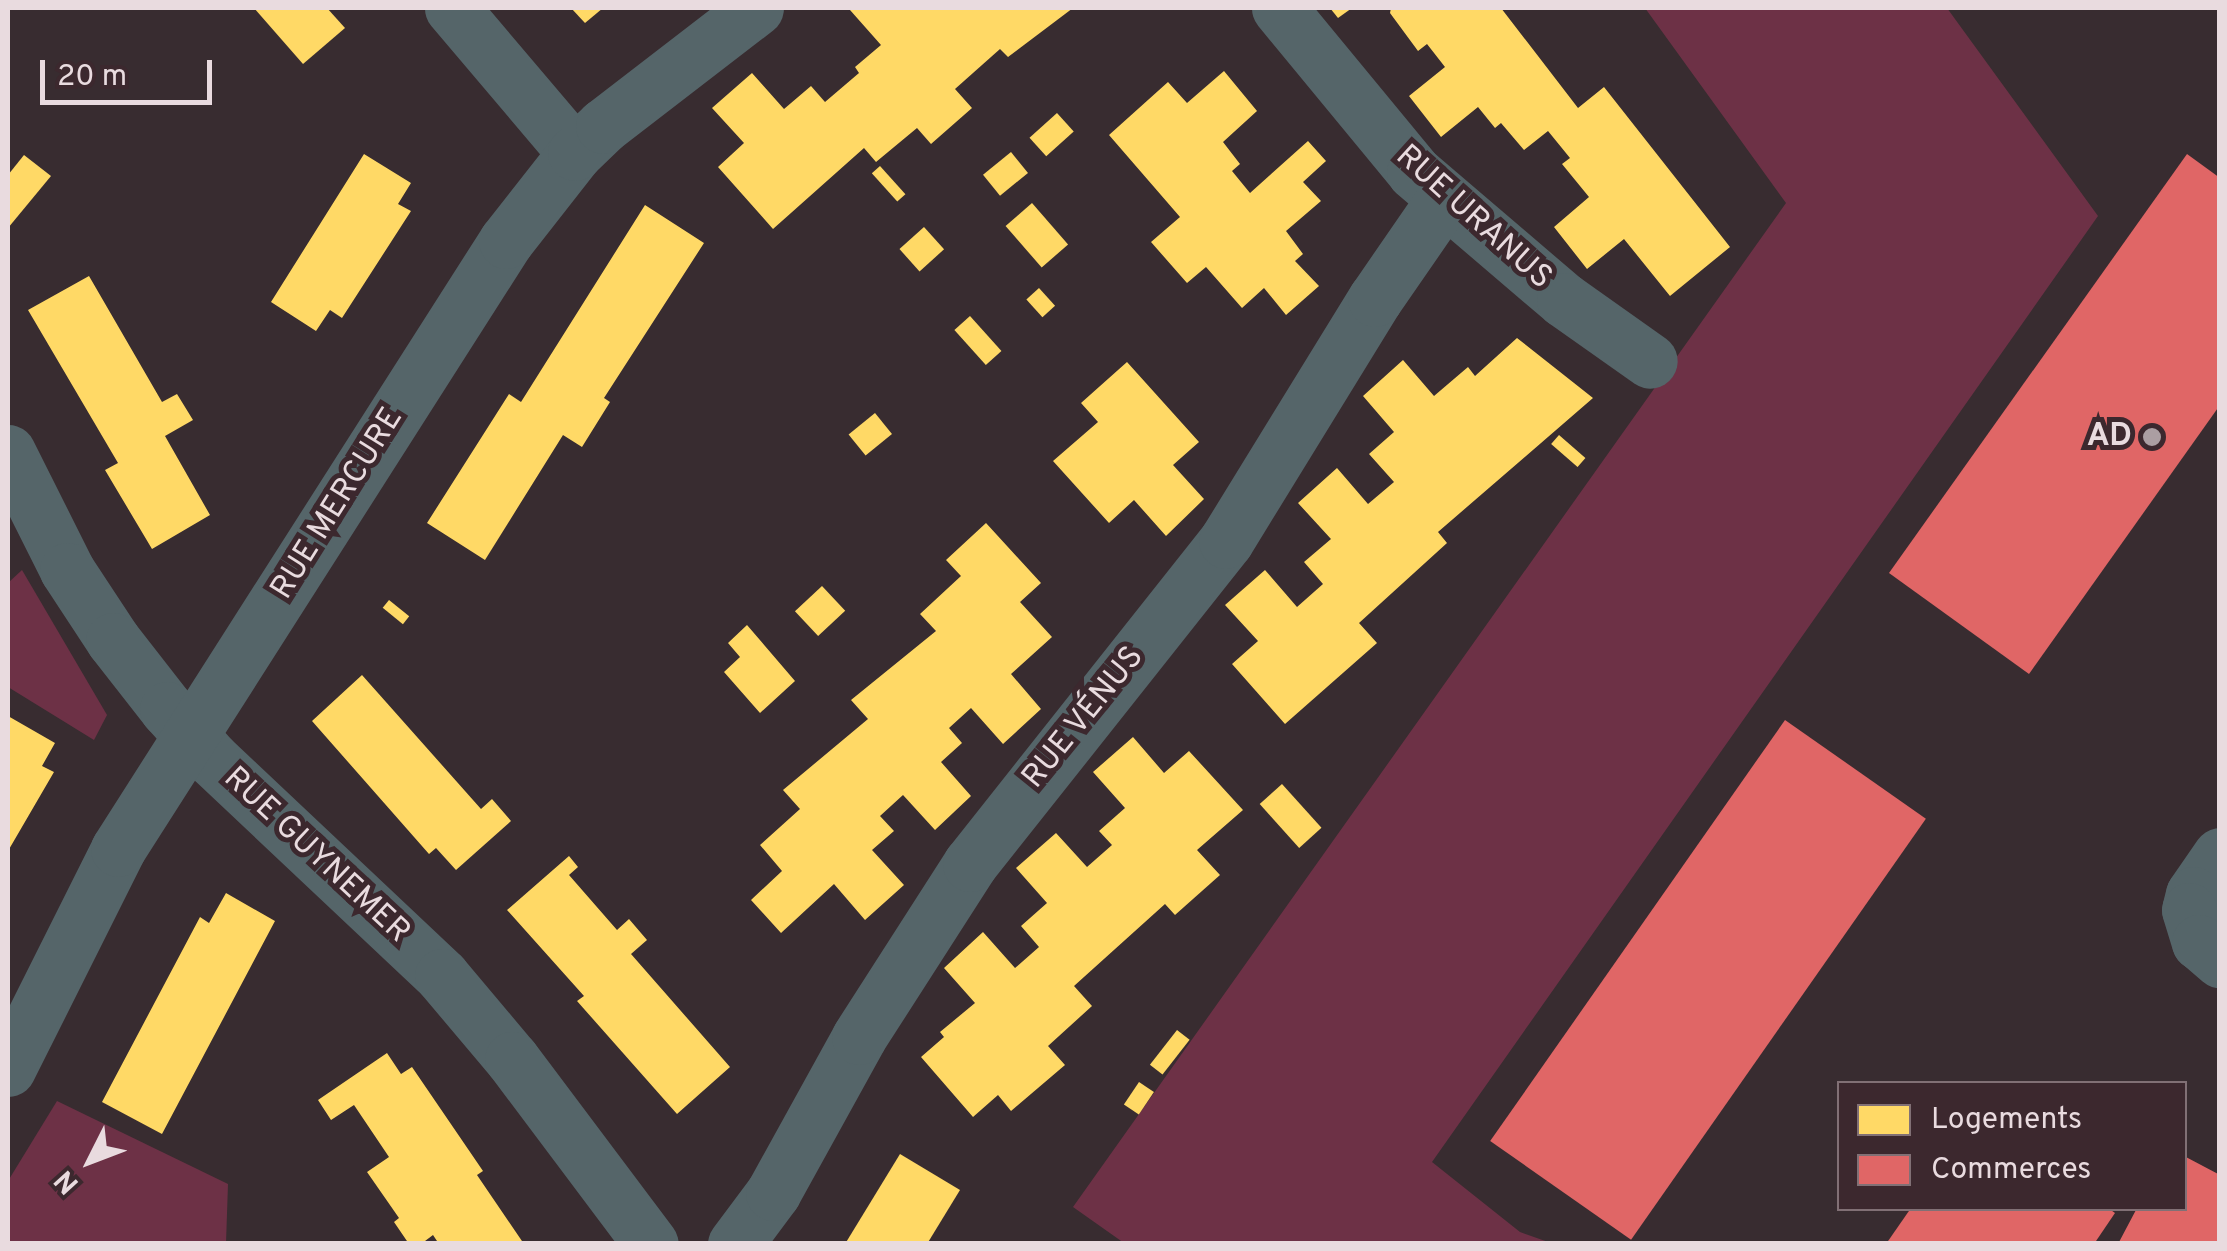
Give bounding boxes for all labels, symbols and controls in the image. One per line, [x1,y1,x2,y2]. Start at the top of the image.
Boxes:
scale bar [45,40,218,102]
text: 20 m [57,59,127,96]
street label: RUE URANUS [1387,138,1559,298]
street label: RUE MERCURE [264,401,412,607]
place label: AD [2087,418,2132,456]
marker: AD [2141,426,2163,448]
street label: RUE VÉNUS [1015,639,1153,797]
street label: RUE GUYNEMER [215,760,417,952]
legend [1837,1081,2187,1211]
text: Logements [1931,1102,2082,1139]
north arrow [40,1111,140,1211]
text: Commerces [1931,1152,2091,1189]
text: N [48,1162,88,1201]

